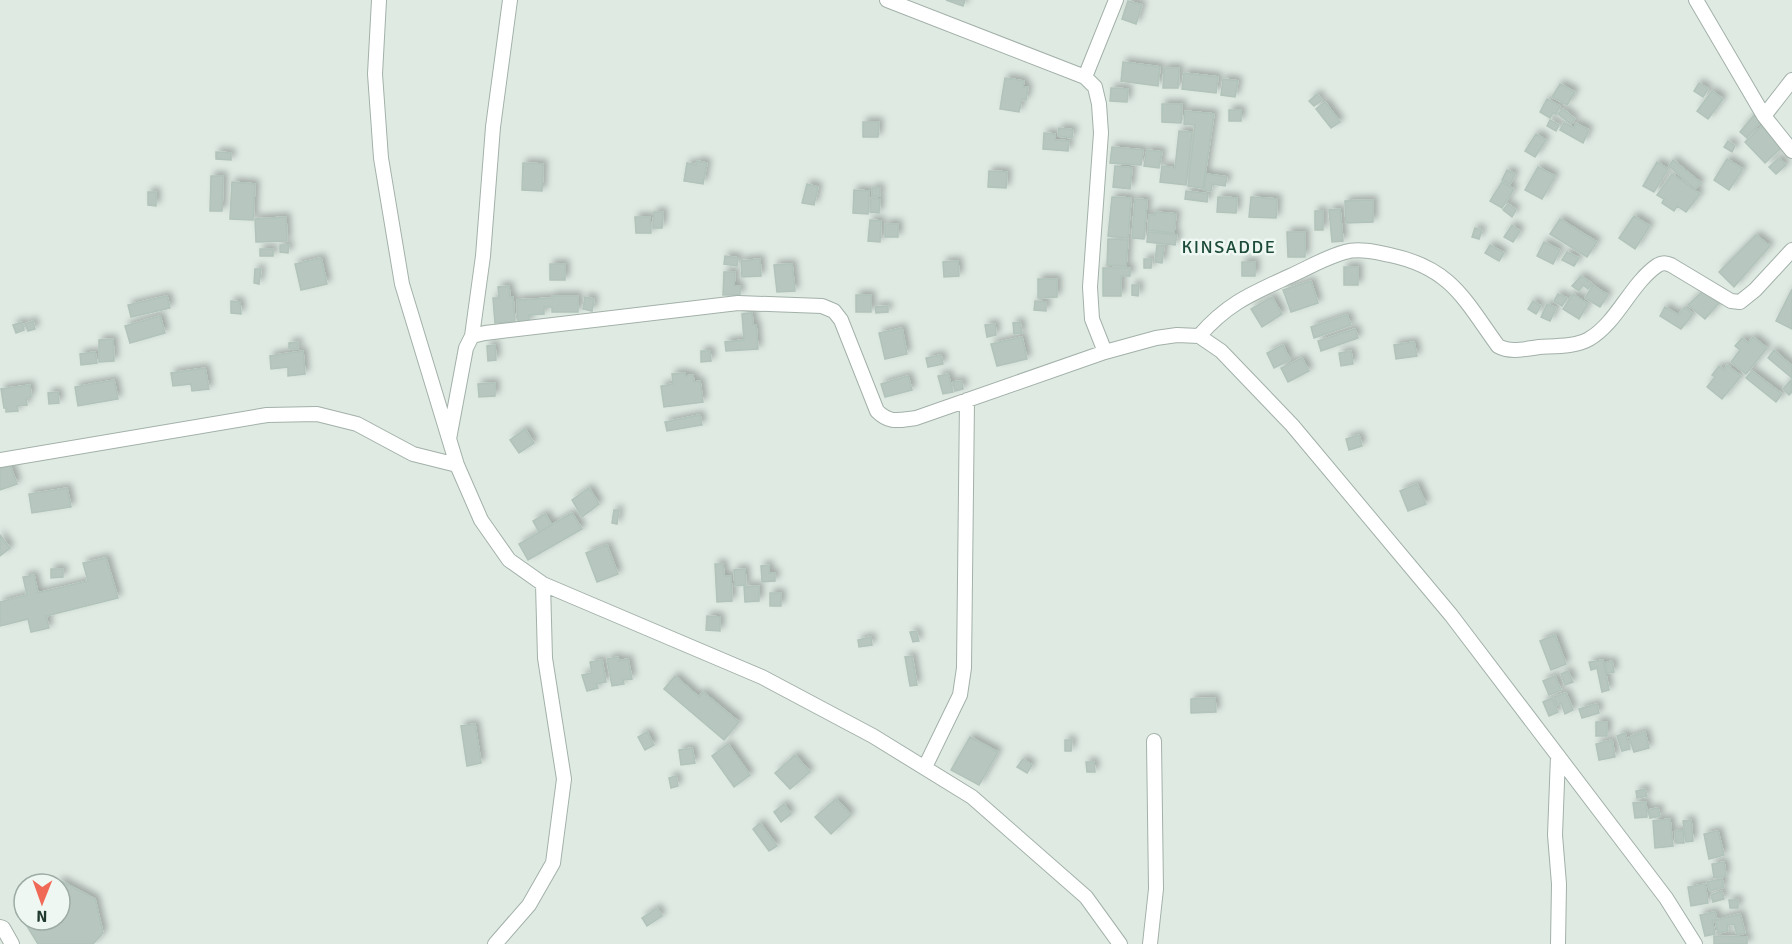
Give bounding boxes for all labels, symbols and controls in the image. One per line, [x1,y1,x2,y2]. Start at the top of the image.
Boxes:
district label: KINSADDE [1182,236,1276,258]
north arrow [12,872,72,932]
text: N [36,906,47,926]

